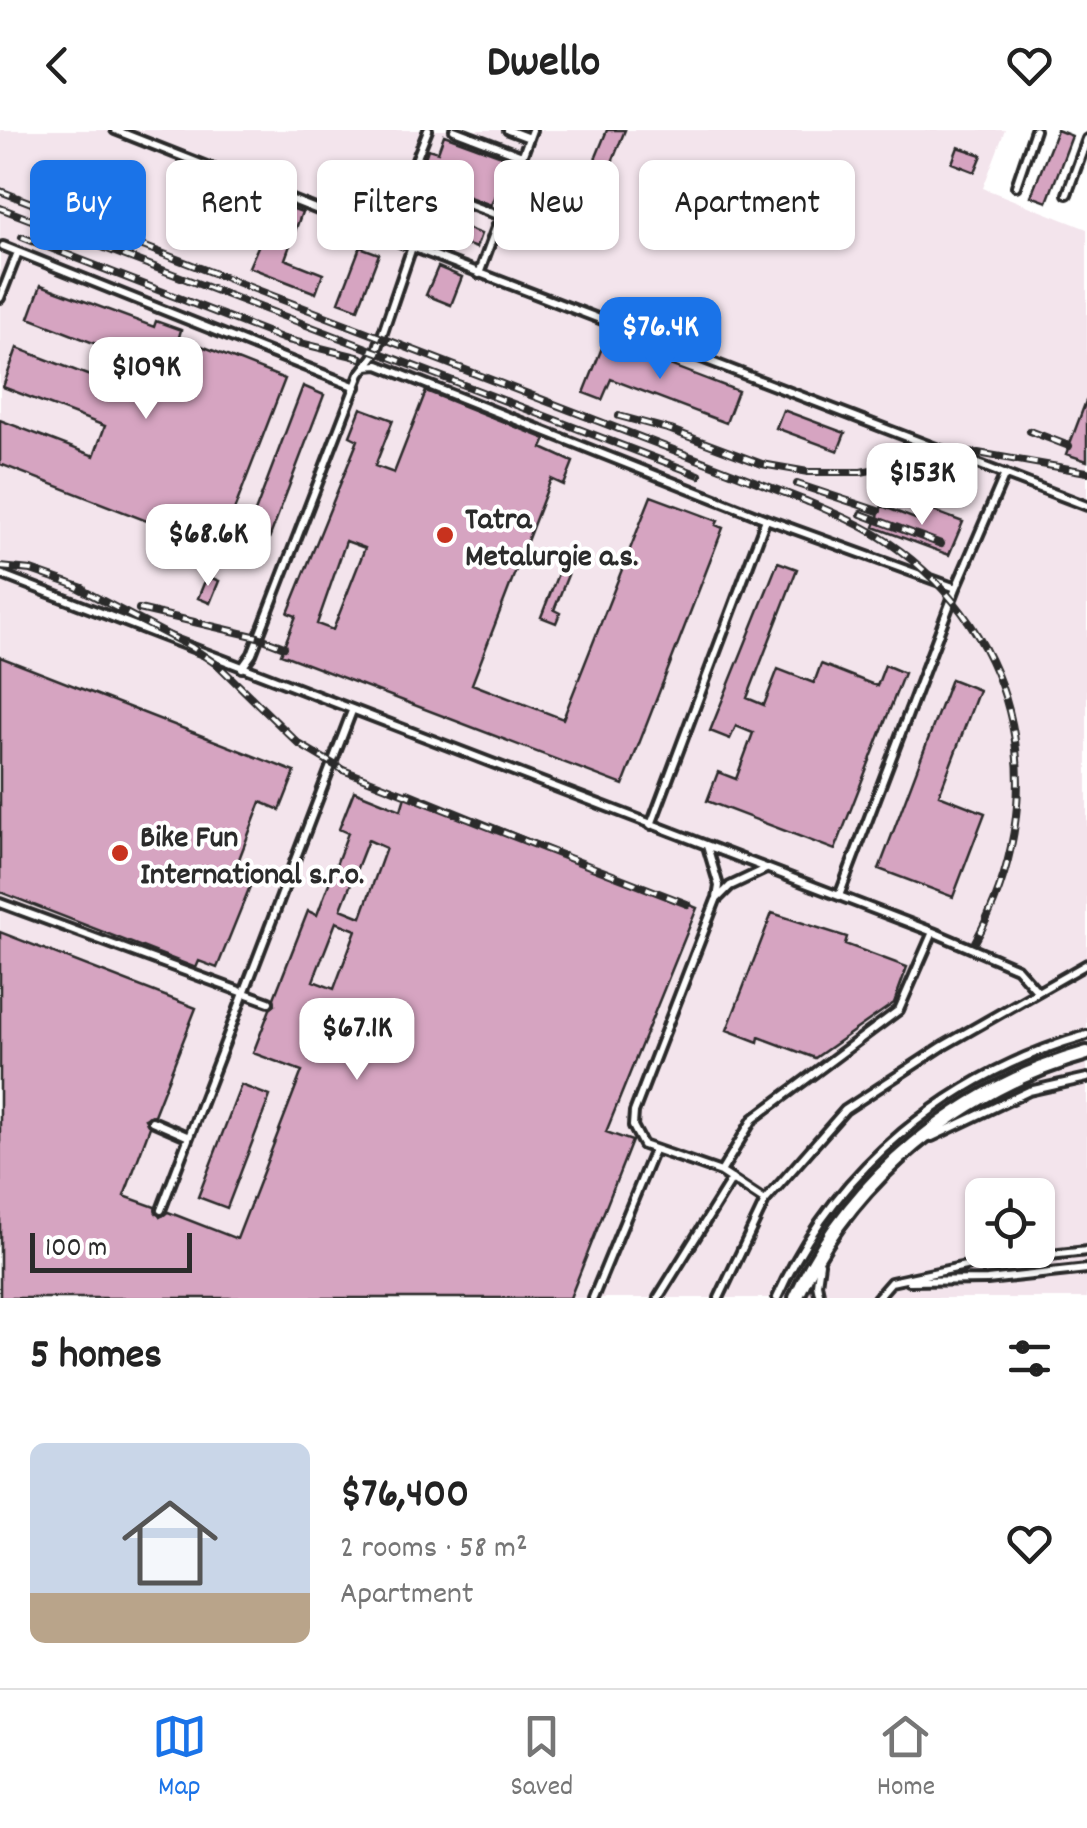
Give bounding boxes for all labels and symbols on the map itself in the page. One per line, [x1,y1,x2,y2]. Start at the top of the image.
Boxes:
pin: $76.4K [579,297,741,382]
pin: $109K [76,337,216,422]
pin: $153K [852,443,992,528]
place label: Tatra Metalurgie a.s. [465,499,638,582]
pin: $68.6K [127,504,289,589]
marker: Tatra Metalurgie a.s. [434,524,456,546]
place label: Bike Fun International s.r.o. [140,817,364,900]
marker: Bike Fun International s.r.o. [109,842,131,864]
pin: $67.1K [276,998,438,1083]
scale bar [30,1228,192,1272]

